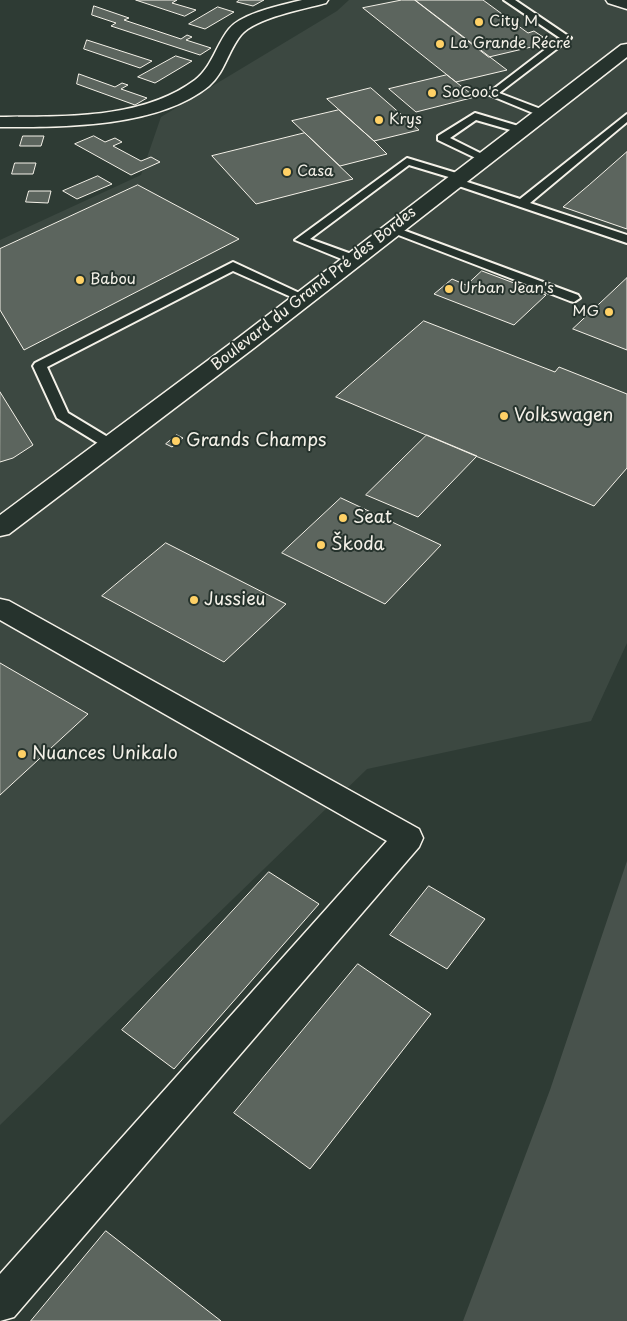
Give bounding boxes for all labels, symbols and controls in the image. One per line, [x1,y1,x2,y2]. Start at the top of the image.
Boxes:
place label: City M [489,13,538,31]
marker: City M [473,16,485,28]
place label: La Grande Récré [450,35,571,53]
marker: La Grande Récré [434,38,446,50]
place label: SoCoo'c [442,84,499,102]
marker: SoCoo'c [426,87,438,99]
place label: Krys [389,111,422,129]
marker: Krys [373,114,385,126]
place label: Casa [297,163,333,181]
marker: Casa [281,166,293,178]
street label: Boulevard du Grand Pré des Bordes [208,203,420,375]
place label: Babou [90,271,136,289]
marker: Babou [74,274,86,286]
place label: Urban Jean's [459,280,554,298]
marker: Urban Jean's [443,283,455,295]
place label: MG [572,303,599,321]
marker: MG [603,306,615,318]
place label: Volkswagen [514,405,613,427]
marker: Volkswagen [498,410,510,422]
place label: Grands Champs [186,430,326,452]
marker: Grands Champs [170,435,182,447]
place label: Seat [353,507,392,529]
marker: Seat [337,512,349,524]
place label: Škoda [331,534,385,556]
marker: Škoda [315,539,327,551]
place label: Jussieu [204,589,266,611]
marker: Jussieu [188,594,200,606]
place label: Nuances Unikalo [32,743,178,765]
marker: Nuances Unikalo [16,748,28,760]

